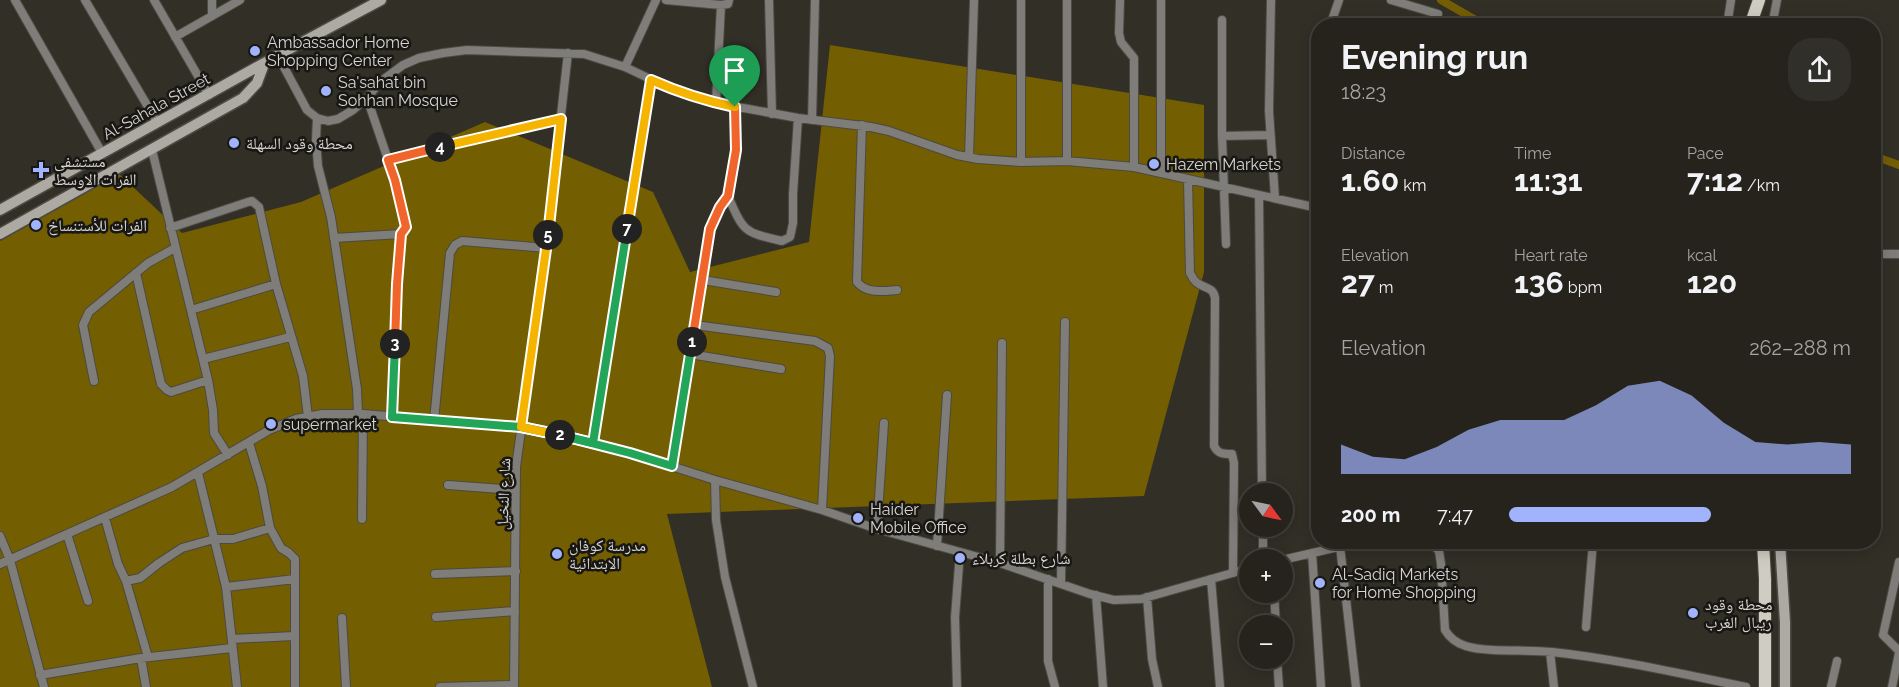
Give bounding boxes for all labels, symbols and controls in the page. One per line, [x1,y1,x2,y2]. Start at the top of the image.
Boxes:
place label: Ambassador Home Shopping Center [267,33,409,70]
text: Evening run [1341,38,1528,77]
button: share [1788,38,1851,101]
marker: Ambassador Home Shopping Center [248,44,262,58]
pin [709,45,760,107]
icon: arrive [718,54,751,87]
street label: Al-Sahala Street [99,69,214,144]
place label: Sa'sahat bin Sohhan Mosque [338,73,458,110]
text: 18:23 [1341,80,1386,104]
marker: Sa'sahat bin Sohhan Mosque [319,84,333,98]
pin: 4 [425,132,455,162]
place label: محطة وقود السهلة [246,134,353,153]
marker: محطة وقود السهلة [227,136,241,150]
text: 4 [435,137,445,156]
text: Distance [1341,144,1405,163]
text: Time [1514,144,1551,163]
text: Pace [1687,144,1724,163]
place label: مستشفى الفرات الاوسط [54,152,137,189]
place label: Hazem Markets [1166,155,1281,174]
marker: Hazem Markets [1147,157,1161,171]
marker: مستشفى الفرات الاوسط [32,161,50,179]
text: 1.60 [1341,163,1399,198]
text: 11:31 [1514,163,1583,198]
text: 7:12 [1687,163,1743,198]
text: km [1399,176,1426,195]
text: /km [1743,176,1780,195]
pin: 7 [612,214,642,244]
place label: الفرات للأستنساخ [48,216,147,236]
marker: الفرات للأستنساخ [29,218,43,232]
text: 7 [623,219,631,238]
pin: 5 [533,220,563,250]
text: 5 [544,225,552,244]
text: Elevation [1341,246,1409,265]
text: Heart rate [1514,246,1588,265]
text: kcal [1687,246,1717,265]
text: 27 [1341,265,1375,300]
text: 136 [1514,265,1564,300]
text: 120 [1687,265,1737,300]
text: m [1375,278,1394,297]
text: bpm [1564,278,1602,297]
pin: 1 [677,327,707,357]
pin: 3 [380,329,410,359]
text: 1 [688,332,696,351]
text: 3 [391,334,399,353]
text: Elevation [1341,336,1426,360]
text: 262–288 m [1749,336,1851,360]
place label: supermarket [283,415,378,434]
marker: supermarket [264,417,278,431]
pin: 2 [545,420,575,450]
text: 2 [555,425,565,444]
street label: شارع النخيل [493,458,515,530]
north arrow [1239,483,1293,537]
map controls [1239,483,1293,669]
place label: Haider Mobile Office [870,500,966,537]
text: 200 m [1341,503,1400,527]
text: 7:47 [1437,503,1473,527]
marker: Haider Mobile Office [851,511,865,525]
place label: مدرسة كوفان الابتدائية [569,536,646,573]
marker: مدرسة كوفان الابتدائية [550,547,564,561]
place label: شارع بطلة كربلاء [972,549,1070,569]
button: + [1239,549,1293,603]
marker: شارع بطلة كربلاء [953,551,967,565]
place label: Al-Sadiq Markets for Home Shopping [1332,565,1476,602]
marker: Al-Sadiq Markets for Home Shopping [1313,576,1327,590]
place label: محطة وقود ريبال الغرب [1705,595,1773,633]
marker: محطة وقود ريبال الغرب [1686,606,1700,620]
button: − [1239,615,1293,669]

